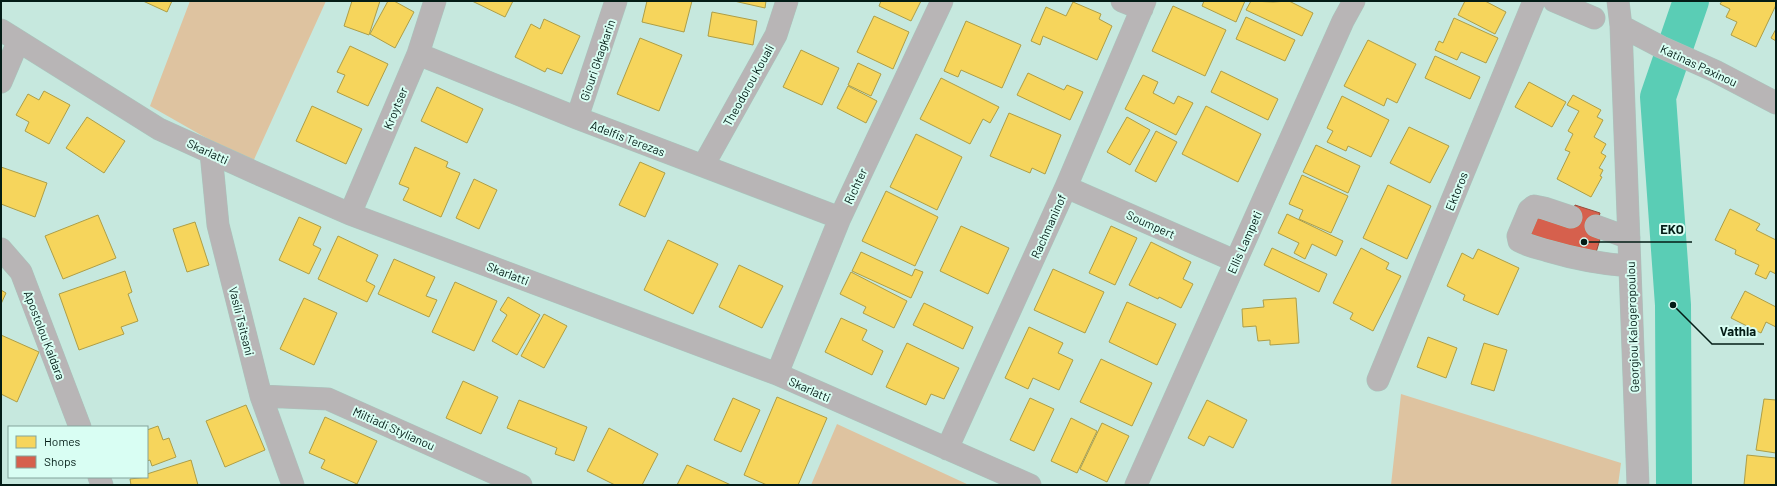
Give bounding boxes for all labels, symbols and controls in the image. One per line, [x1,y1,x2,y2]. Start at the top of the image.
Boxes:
street label: Giouri Gkagkarin [577,18,617,102]
street label: Katinas Paxinou [1658,41,1740,89]
street label: Theodorou Kouali [720,42,776,128]
street label: Kroytser [380,84,410,131]
street label: Adelfis Terezas [589,117,667,159]
street label: Skarlatti [185,135,231,167]
street label: Richter [841,165,870,206]
street label: Ektoros [1442,169,1470,212]
street label: Rachmaninof [1028,192,1068,260]
street label: Soumpert [1125,207,1177,241]
street label: Ellis Lampeti [1224,208,1264,276]
callout: EKO [1653,217,1692,242]
text: EKO [1660,221,1684,237]
street label: Skarlatti [485,259,531,287]
street label: Georgiou Kalogeropoulou [1623,261,1641,393]
street label: Vasili Tsitsani [227,285,257,357]
street label: Apostolou Kaldara [22,288,68,382]
callout: Vathia [1712,319,1764,344]
text: Vathia [1720,323,1756,339]
street label: Skarlatti [787,374,833,404]
street label: Miltiadi Stylianou [351,404,437,452]
legend [8,426,148,478]
text: Homes [44,434,81,448]
text: Shops [44,454,77,468]

